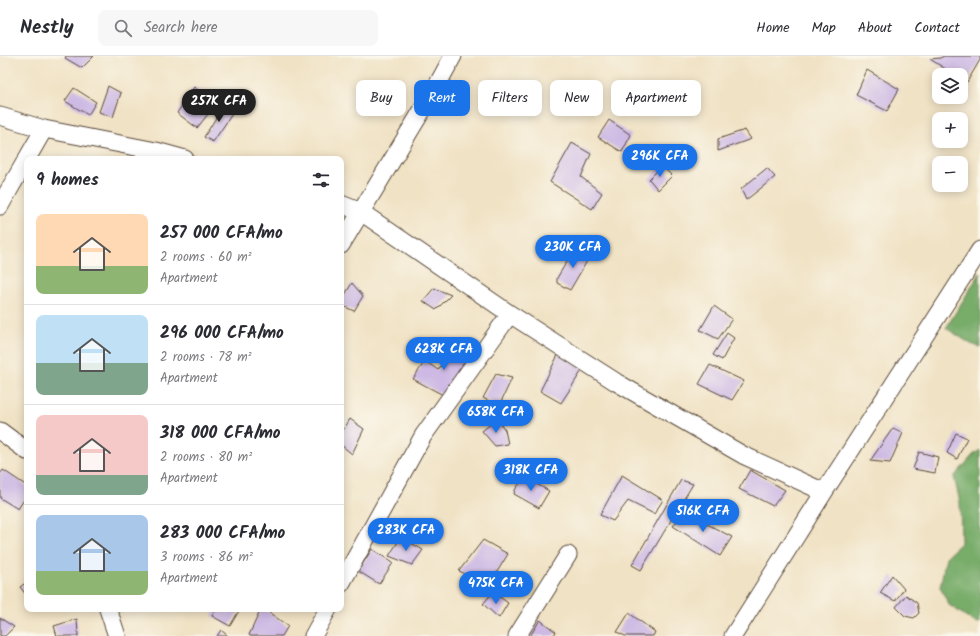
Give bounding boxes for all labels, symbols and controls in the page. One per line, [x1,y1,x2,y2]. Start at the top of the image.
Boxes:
search box [98,10,378,46]
text: Nestly [20,13,74,43]
text: Search here [144,16,218,40]
icon: search [112,17,134,39]
text: Home [756,17,790,39]
text: Map [812,17,836,39]
text: About [858,17,892,39]
text: Contact [914,17,960,39]
map controls [932,68,968,192]
button: layers [932,68,968,104]
chip: Buy [356,80,406,116]
chip: Rent [414,80,470,116]
chip: Filters [478,80,542,116]
chip: New [550,80,603,116]
chip: Apartment [611,80,701,116]
pin: 257K CFA [178,89,260,123]
text: 257K CFA [191,91,247,112]
button: + [932,112,968,148]
pin: 296K CFA [619,144,701,178]
text: 296K CFA [631,146,689,167]
button: − [932,156,968,192]
text: 9 homes [36,167,99,194]
icon: filters [310,169,332,191]
text: 257 000 CFA/mo [160,220,283,247]
icon: home [68,230,116,278]
pin: 230K CFA [532,235,614,269]
text: 230K CFA [544,237,602,258]
text: 2 rooms · 60 m² [160,247,252,268]
text: Apartment [160,268,218,289]
text: 296 000 CFA/mo [160,320,284,347]
icon: home [68,331,116,379]
pin: 628K CFA [403,337,485,371]
text: 628K CFA [415,339,473,360]
text: 2 rooms · 78 m² [160,347,252,368]
text: Apartment [160,368,218,389]
pin: 658K CFA [455,400,537,434]
text: 658K CFA [467,402,525,423]
text: 318 000 CFA/mo [160,420,281,447]
icon: home [68,431,116,479]
text: 2 rooms · 80 m² [160,447,252,468]
pin: 318K CFA [490,458,572,492]
text: 318K CFA [504,460,558,481]
text: Apartment [160,468,218,489]
pin: 516K CFA [662,499,744,533]
text: 516K CFA [676,501,730,522]
pin: 283K CFA [365,518,447,552]
text: 283 000 CFA/mo [160,520,285,547]
text: 283K CFA [377,520,435,541]
icon: home [68,531,116,579]
text: 3 rooms · 86 m² [160,547,253,568]
text: Apartment [160,568,218,589]
pin: 475K CFA [455,571,537,605]
text: 475K CFA [468,573,524,594]

